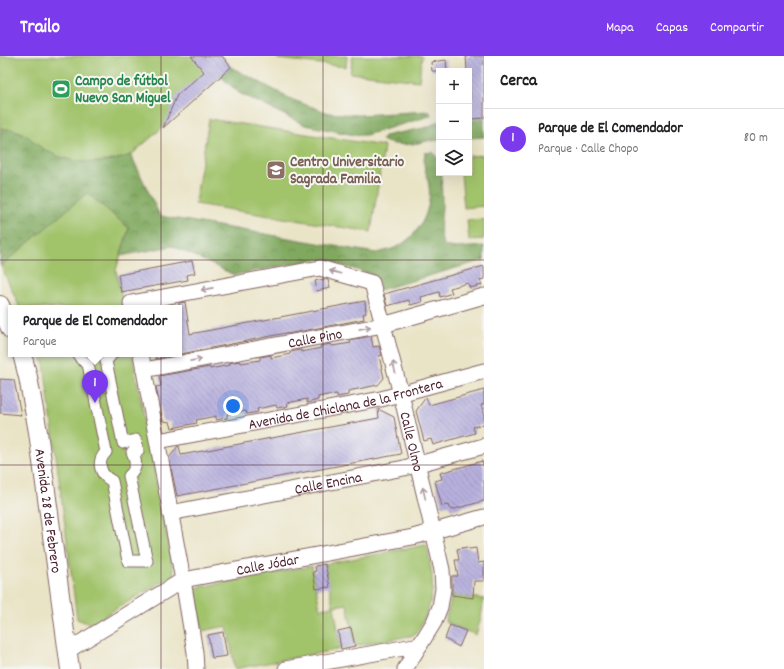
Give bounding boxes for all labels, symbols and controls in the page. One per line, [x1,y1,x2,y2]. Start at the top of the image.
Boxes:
text: Trailo [20,15,60,42]
text: Mapa [606,18,634,38]
text: Capas [656,18,688,38]
text: Compartir [710,18,764,38]
map controls [436,68,472,176]
button: + [436,68,472,104]
text: Cerca [500,70,537,94]
place label: Campo de fútbol Nuevo San Miguel [75,71,171,110]
sports icon: Campo de fútbol Nuevo San Miguel [50,78,72,100]
button: − [436,104,472,140]
text: Parque de El Comendador [538,118,683,140]
text: 1 [512,129,514,148]
text: 80 m [744,129,768,148]
button: layers [436,140,472,176]
text: Parque · Calle Chopo [538,140,638,159]
place label: Centro Universitario Sagrada Familia [290,152,404,191]
school or university icon: Centro Universitario Sagrada Familia [265,159,287,181]
one-way arrow [328,268,341,275]
one-way arrow [201,285,214,293]
popup [8,305,182,357]
text: Parque de El Comendador [23,311,167,333]
street label: Calle Pino [286,324,345,356]
one-way arrow [358,324,371,332]
text: Parque [23,333,57,352]
one-way arrow [189,356,202,364]
one-way arrow [389,360,397,373]
pin: 1 [82,370,108,403]
street label: Avenida de Chiclana de la Frontera [247,373,446,437]
your location [223,396,243,416]
street label: Calle Olmo [393,410,428,474]
street label: Avenida 28 de Febrero [27,447,66,575]
street label: Calle Encina [293,467,365,502]
one-way arrow [420,487,427,500]
street label: Calle Jódar [235,549,302,583]

